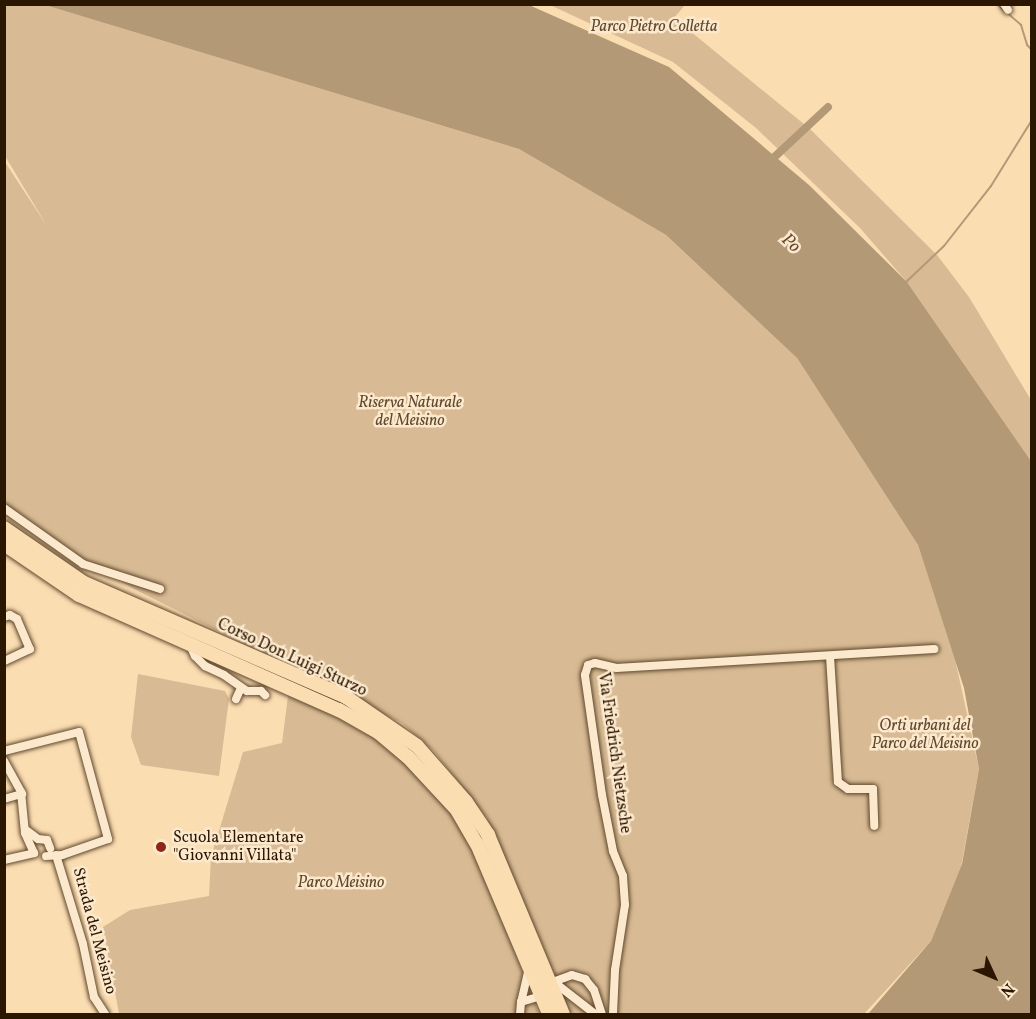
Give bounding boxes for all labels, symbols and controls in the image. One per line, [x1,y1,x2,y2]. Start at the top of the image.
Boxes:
park label: Parco Pietro Colletta [591,17,717,37]
water label: Po [776,230,804,258]
park label: Riserva Naturale del Meisino [358,393,462,431]
street label: Corso Don Luigi Sturzo [214,615,370,701]
street label: Via Friedrich Nietzsche [593,671,635,835]
park label: Orti urbani del Parco del Meisino [871,716,979,754]
place label: Scuola Elementare "Giovanni Villata" [173,828,303,866]
marker: Scuola Elementare "Giovanni Villata" [154,840,168,854]
street label: Strada del Meisino [68,865,120,997]
park label: Parco Meisino [298,873,384,893]
north arrow [964,947,1024,1007]
text: N [995,978,1019,1001]

